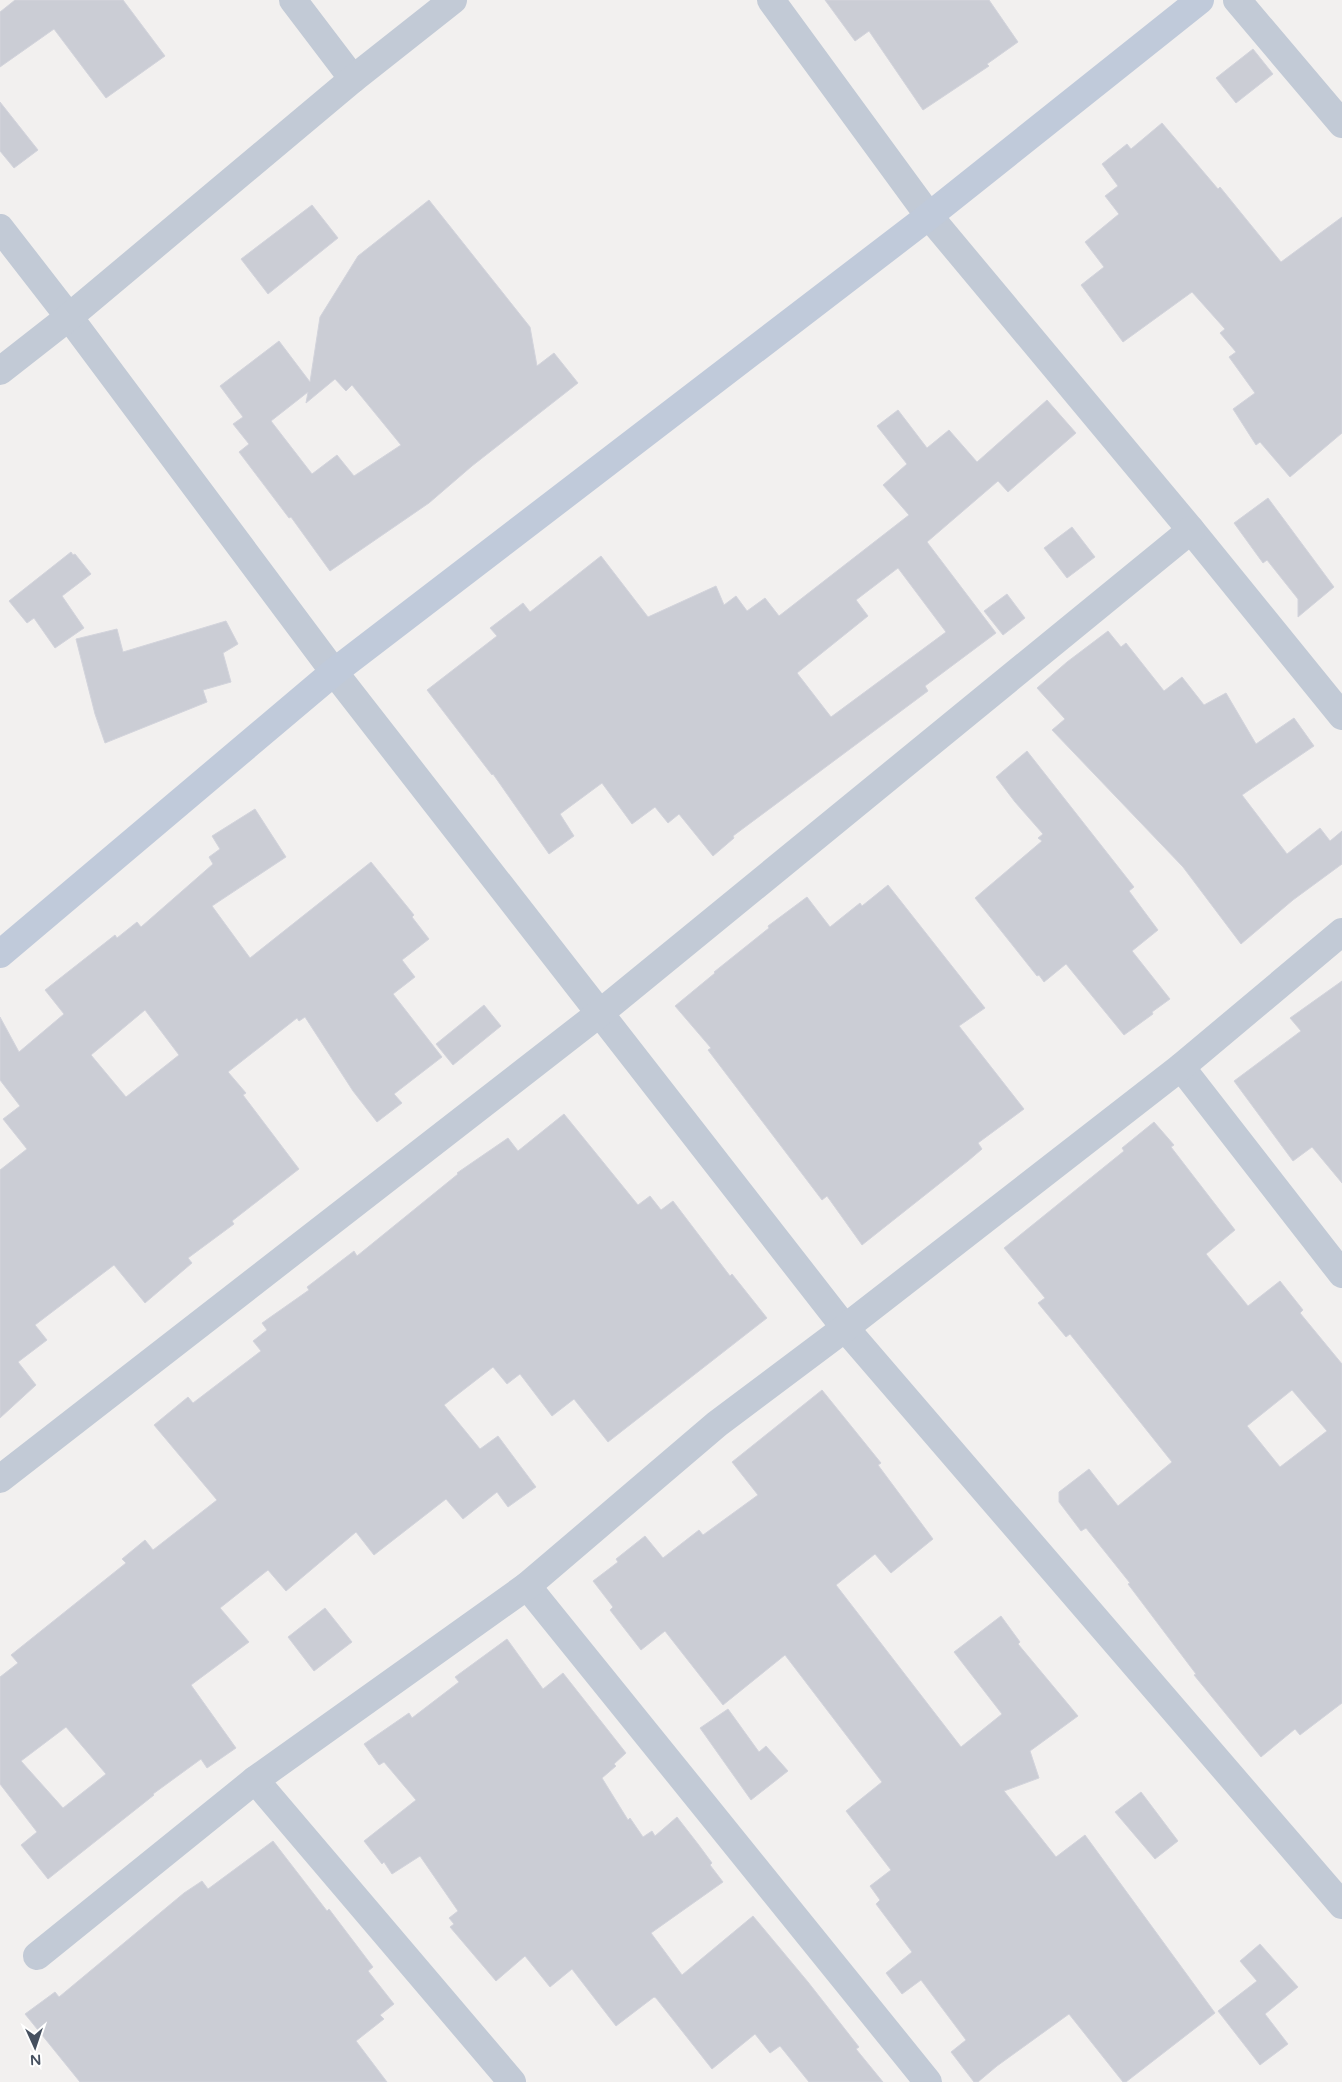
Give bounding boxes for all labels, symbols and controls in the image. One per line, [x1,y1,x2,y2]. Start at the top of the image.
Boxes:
north arrow [10,2022,60,2072]
text: N [30,2051,42,2068]

